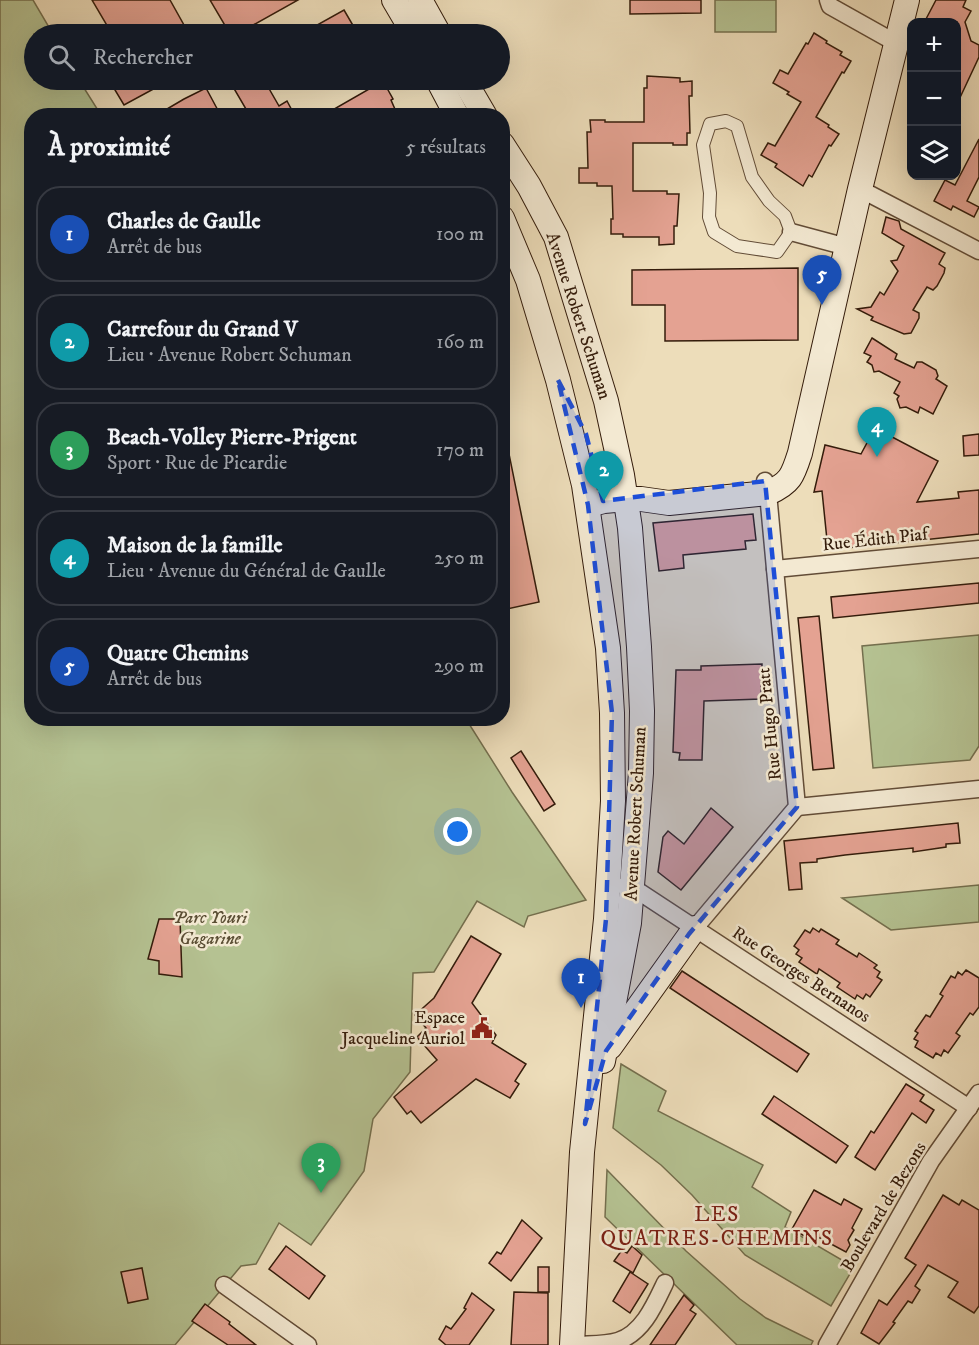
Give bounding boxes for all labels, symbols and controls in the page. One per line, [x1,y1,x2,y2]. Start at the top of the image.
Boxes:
map controls [907,18,961,180]
button: + [907,18,961,72]
search box [24,24,510,90]
icon: search [45,41,78,74]
text: Rechercher [93,44,193,71]
button: − [907,72,961,126]
button: layers [907,126,961,180]
text: À proximité [48,131,170,164]
text: 5 résultats [406,135,486,160]
text: Charles de Gaulle [107,208,261,235]
text: 1 [66,222,73,247]
text: 100 m [436,222,484,247]
street label: Avenue Robert Schuman [541,230,616,403]
text: Arrêt de bus [107,235,202,260]
pin: 5 [802,256,842,305]
text: Carrefour du Grand V [107,316,298,343]
text: 2 [65,330,74,355]
text: 160 m [436,330,484,355]
text: Lieu · Avenue Robert Schuman [107,343,352,368]
pin: 4 [858,408,896,457]
text: Beach-Volley Pierre-Prigent [107,424,357,451]
text: 3 [66,438,73,463]
text: 170 m [436,438,484,463]
text: Sport · Rue de Picardie [107,451,287,476]
pin: 2 [584,452,624,501]
street label: Rue Édith Piaf [821,523,932,556]
text: Maison de la famille [107,532,283,559]
text: 4 [64,546,75,571]
text: 250 m [434,546,484,571]
text: Lieu · Avenue du Général de Gaulle [107,559,386,584]
text: Quatre Chemins [107,640,249,667]
text: 5 [65,654,74,679]
text: 290 m [434,654,484,679]
street label: Rue Hugo Pratt [753,666,787,781]
text: Arrêt de bus [107,667,202,692]
street label: Avenue Robert Schuman [620,726,652,902]
your location [443,817,472,846]
park label: Parc Youri Gagarine [173,907,248,950]
street label: Rue Georges Bernanos [728,922,874,1028]
pin: 1 [562,958,600,1008]
place label: Espace Jacqueline Auriol [339,1007,466,1050]
public building icon: Espace Jacqueline Auriol [470,1016,494,1040]
street label: Boulevard de Bezons [837,1138,931,1276]
pin: 3 [302,1144,340,1193]
district label: LES QUATRES-CHEMINS [600,1202,834,1252]

